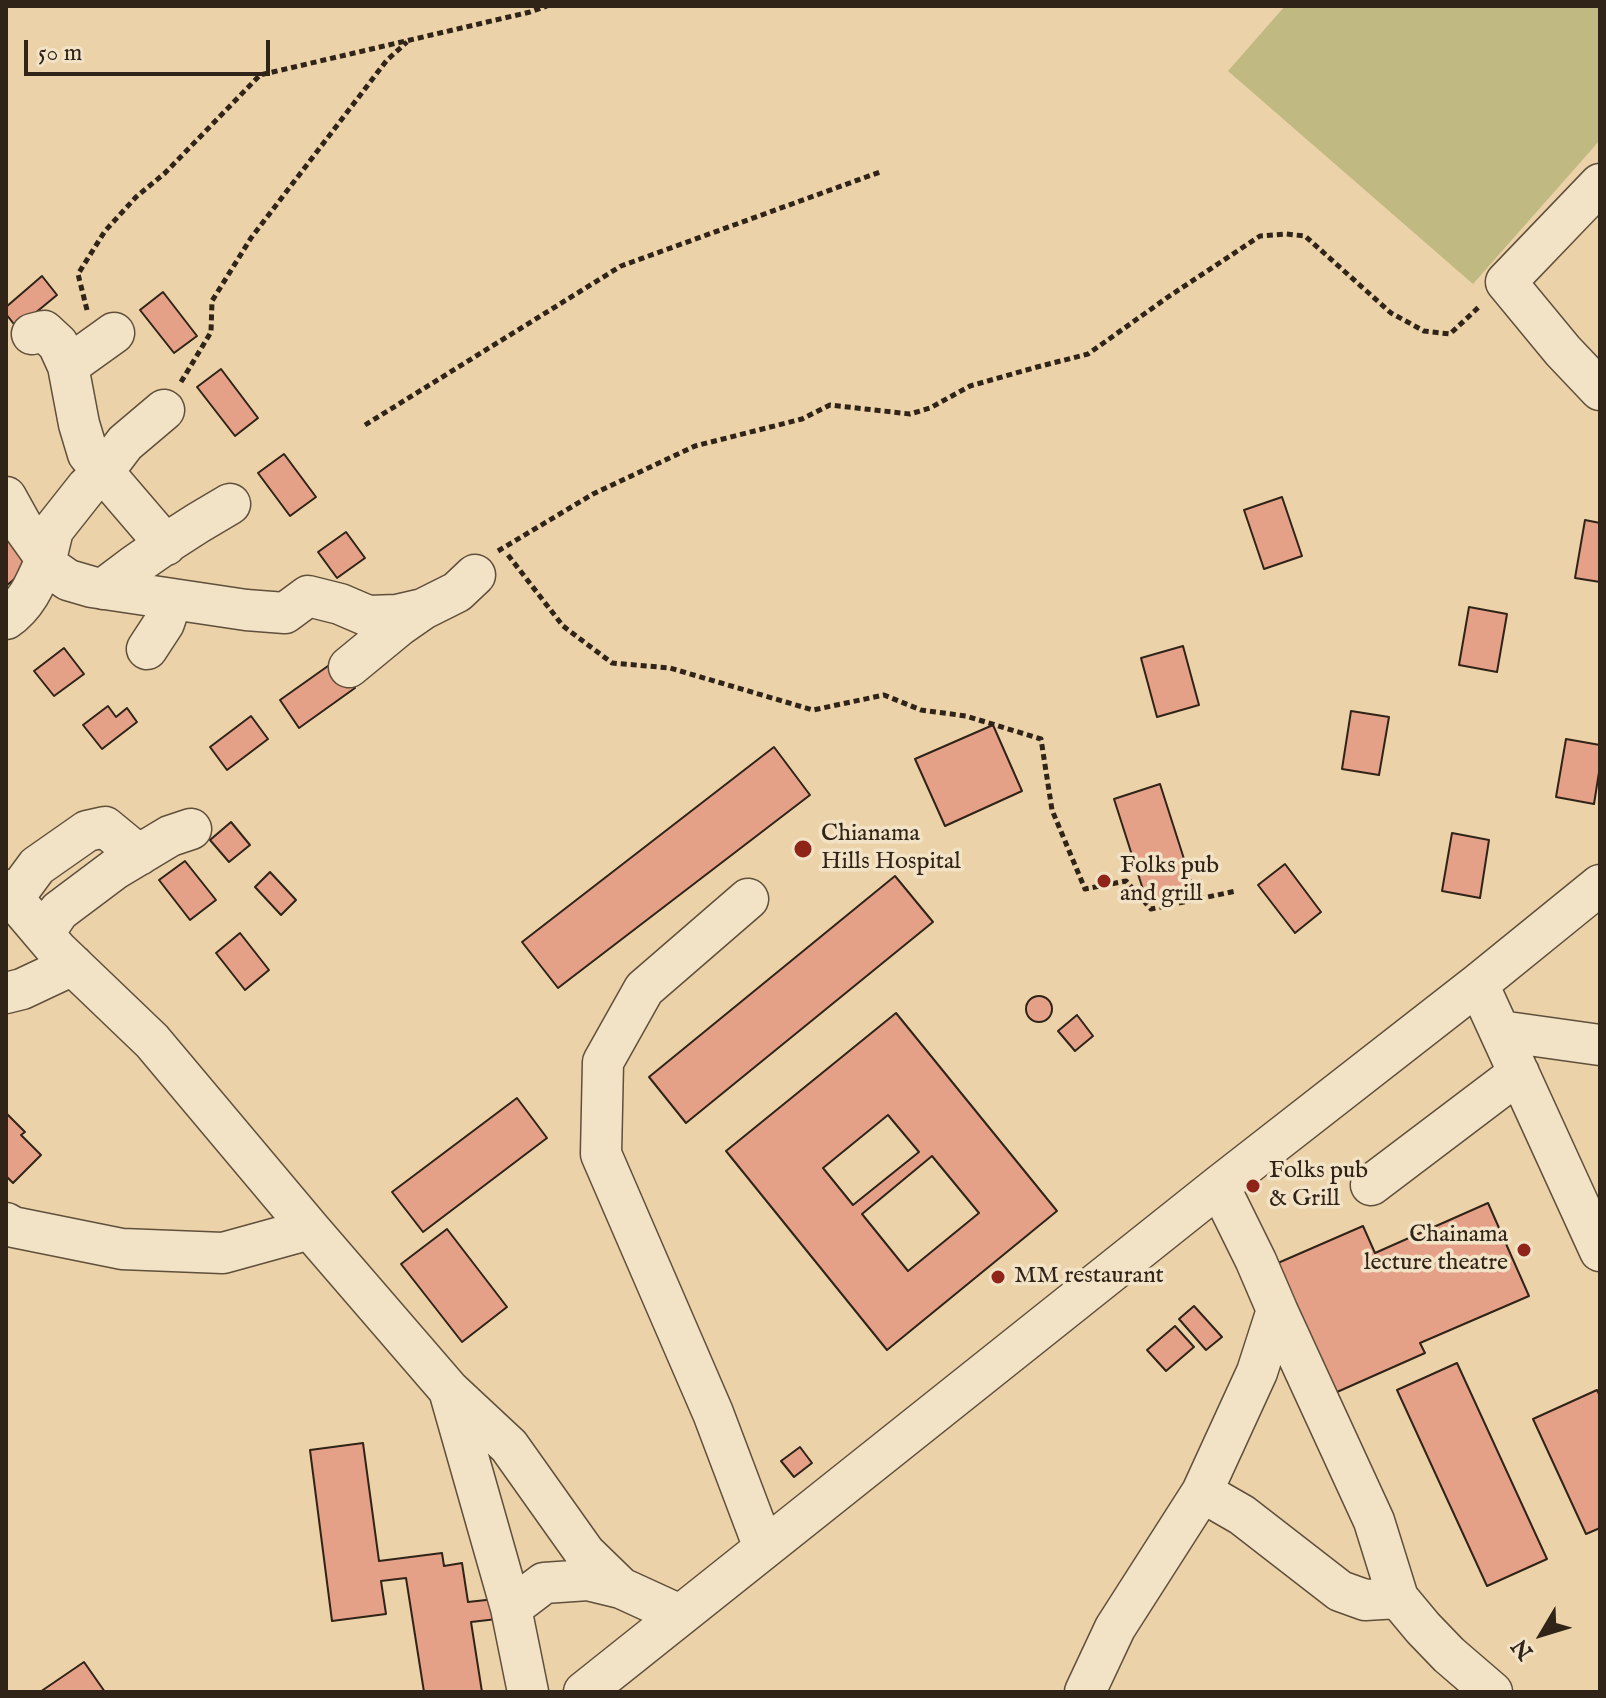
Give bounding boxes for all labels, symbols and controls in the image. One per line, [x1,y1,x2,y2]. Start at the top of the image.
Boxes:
scale bar [28,24,274,74]
text: 50 m [38,38,82,69]
place label: Chianama Hills Hospital [821,821,961,877]
marker: Chianama Hills Hospital [792,838,814,860]
place label: Folks pub and grill [1120,853,1219,909]
marker: Folks pub and grill [1095,872,1113,890]
place label: Folks pub & Grill [1269,1158,1368,1214]
marker: Folks pub & Grill [1244,1177,1262,1195]
place label: Chainama lecture theatre [1364,1222,1508,1278]
marker: Chainama lecture theatre [1515,1241,1533,1259]
place label: MM restaurant [1014,1263,1164,1291]
marker: MM restaurant [989,1268,1007,1286]
north arrow [1502,1594,1582,1674]
text: N [1506,1633,1540,1665]

